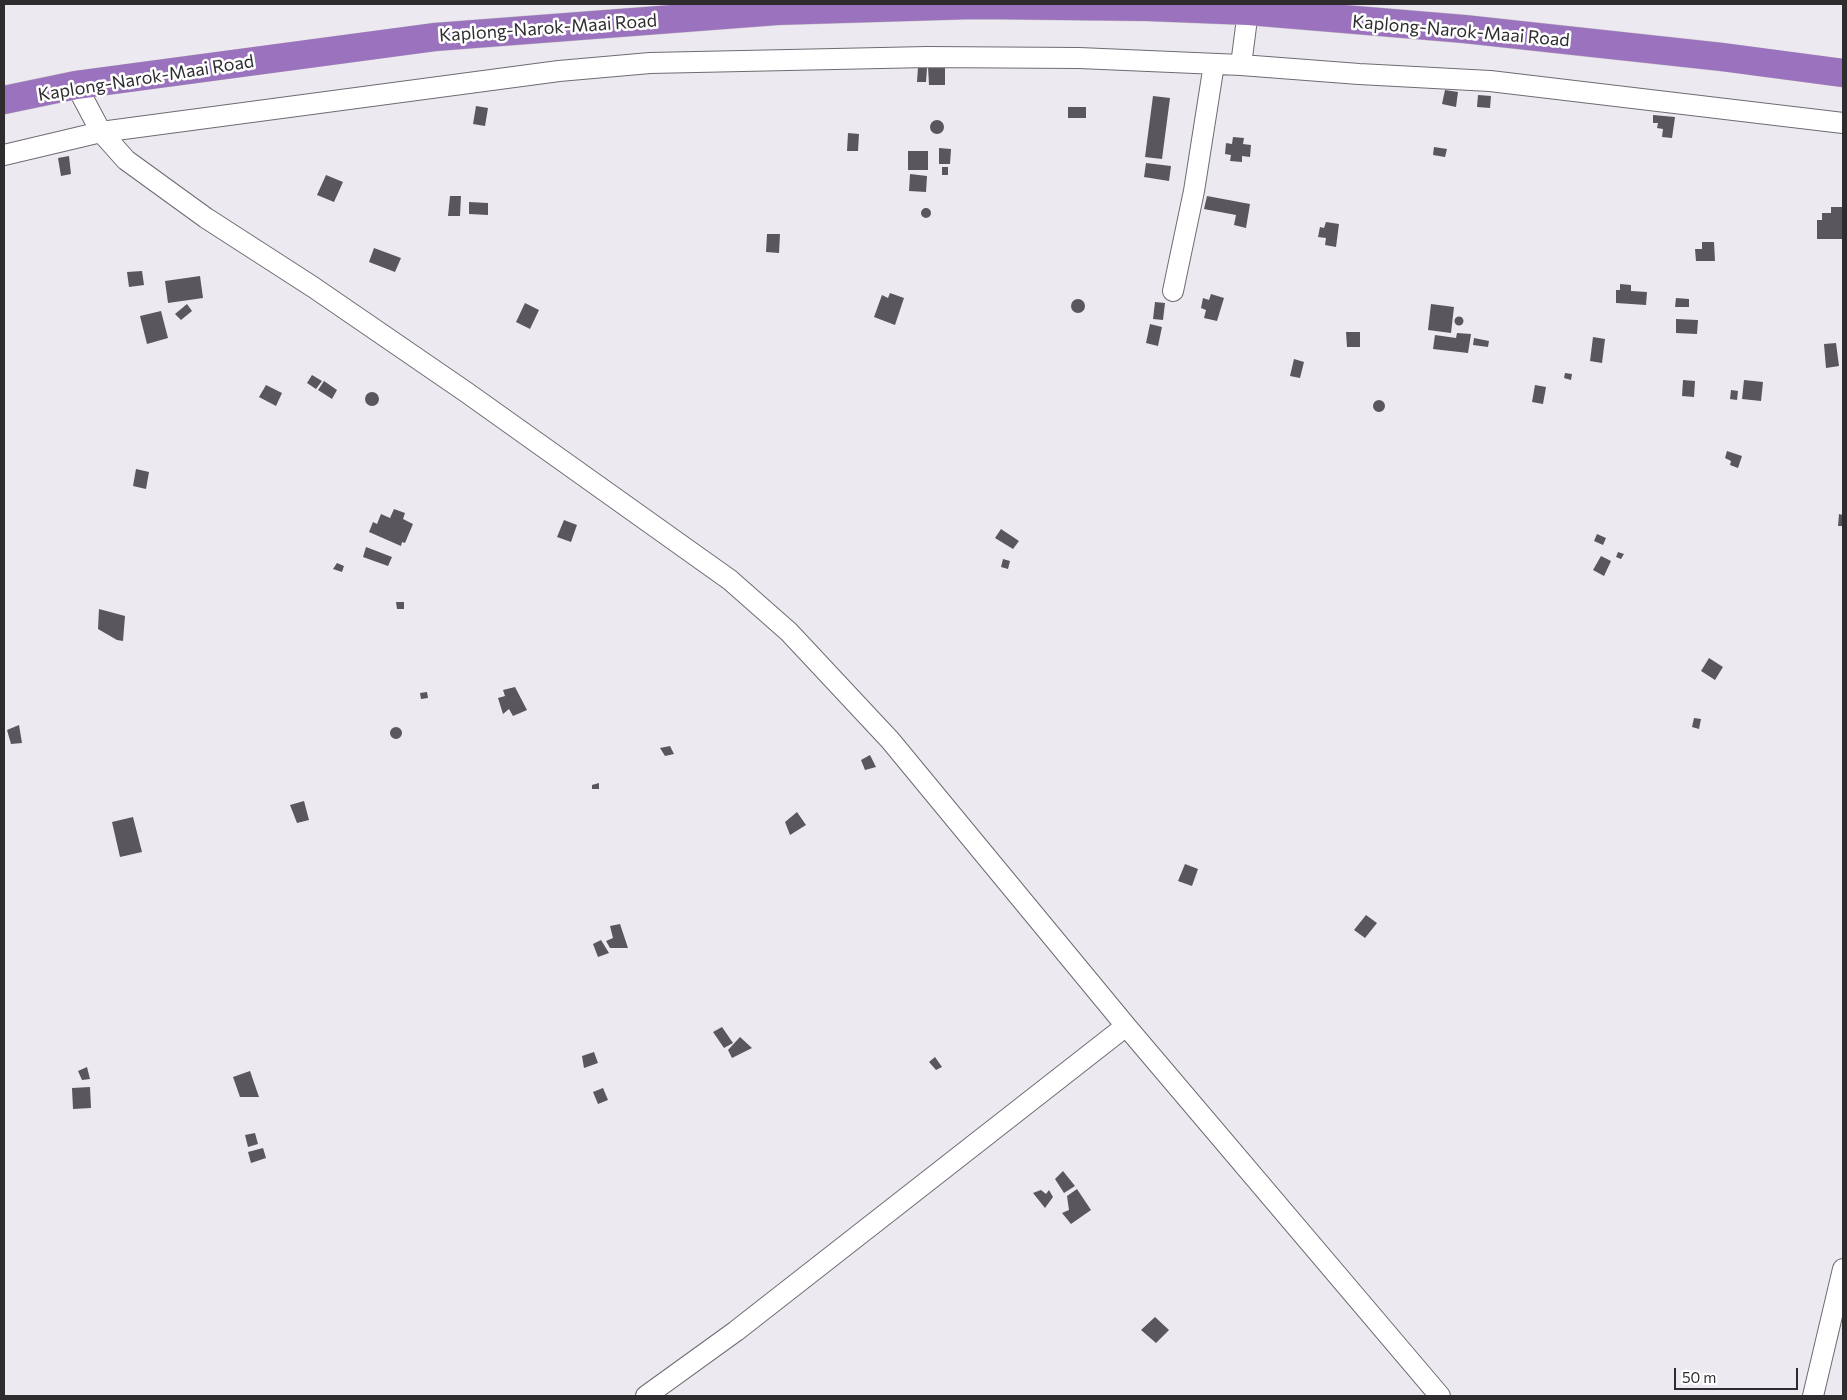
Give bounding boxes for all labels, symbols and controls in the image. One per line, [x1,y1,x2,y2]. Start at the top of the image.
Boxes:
street label: Kaplong-Narok-Maai Road [438,10,658,46]
street label: Kaplong-Narok-Maai Road [1351,11,1571,51]
street label: Kaplong-Narok-Maai Road [36,50,256,106]
scale bar [1677,1358,1801,1390]
text: 50 m [1682,1368,1716,1386]

